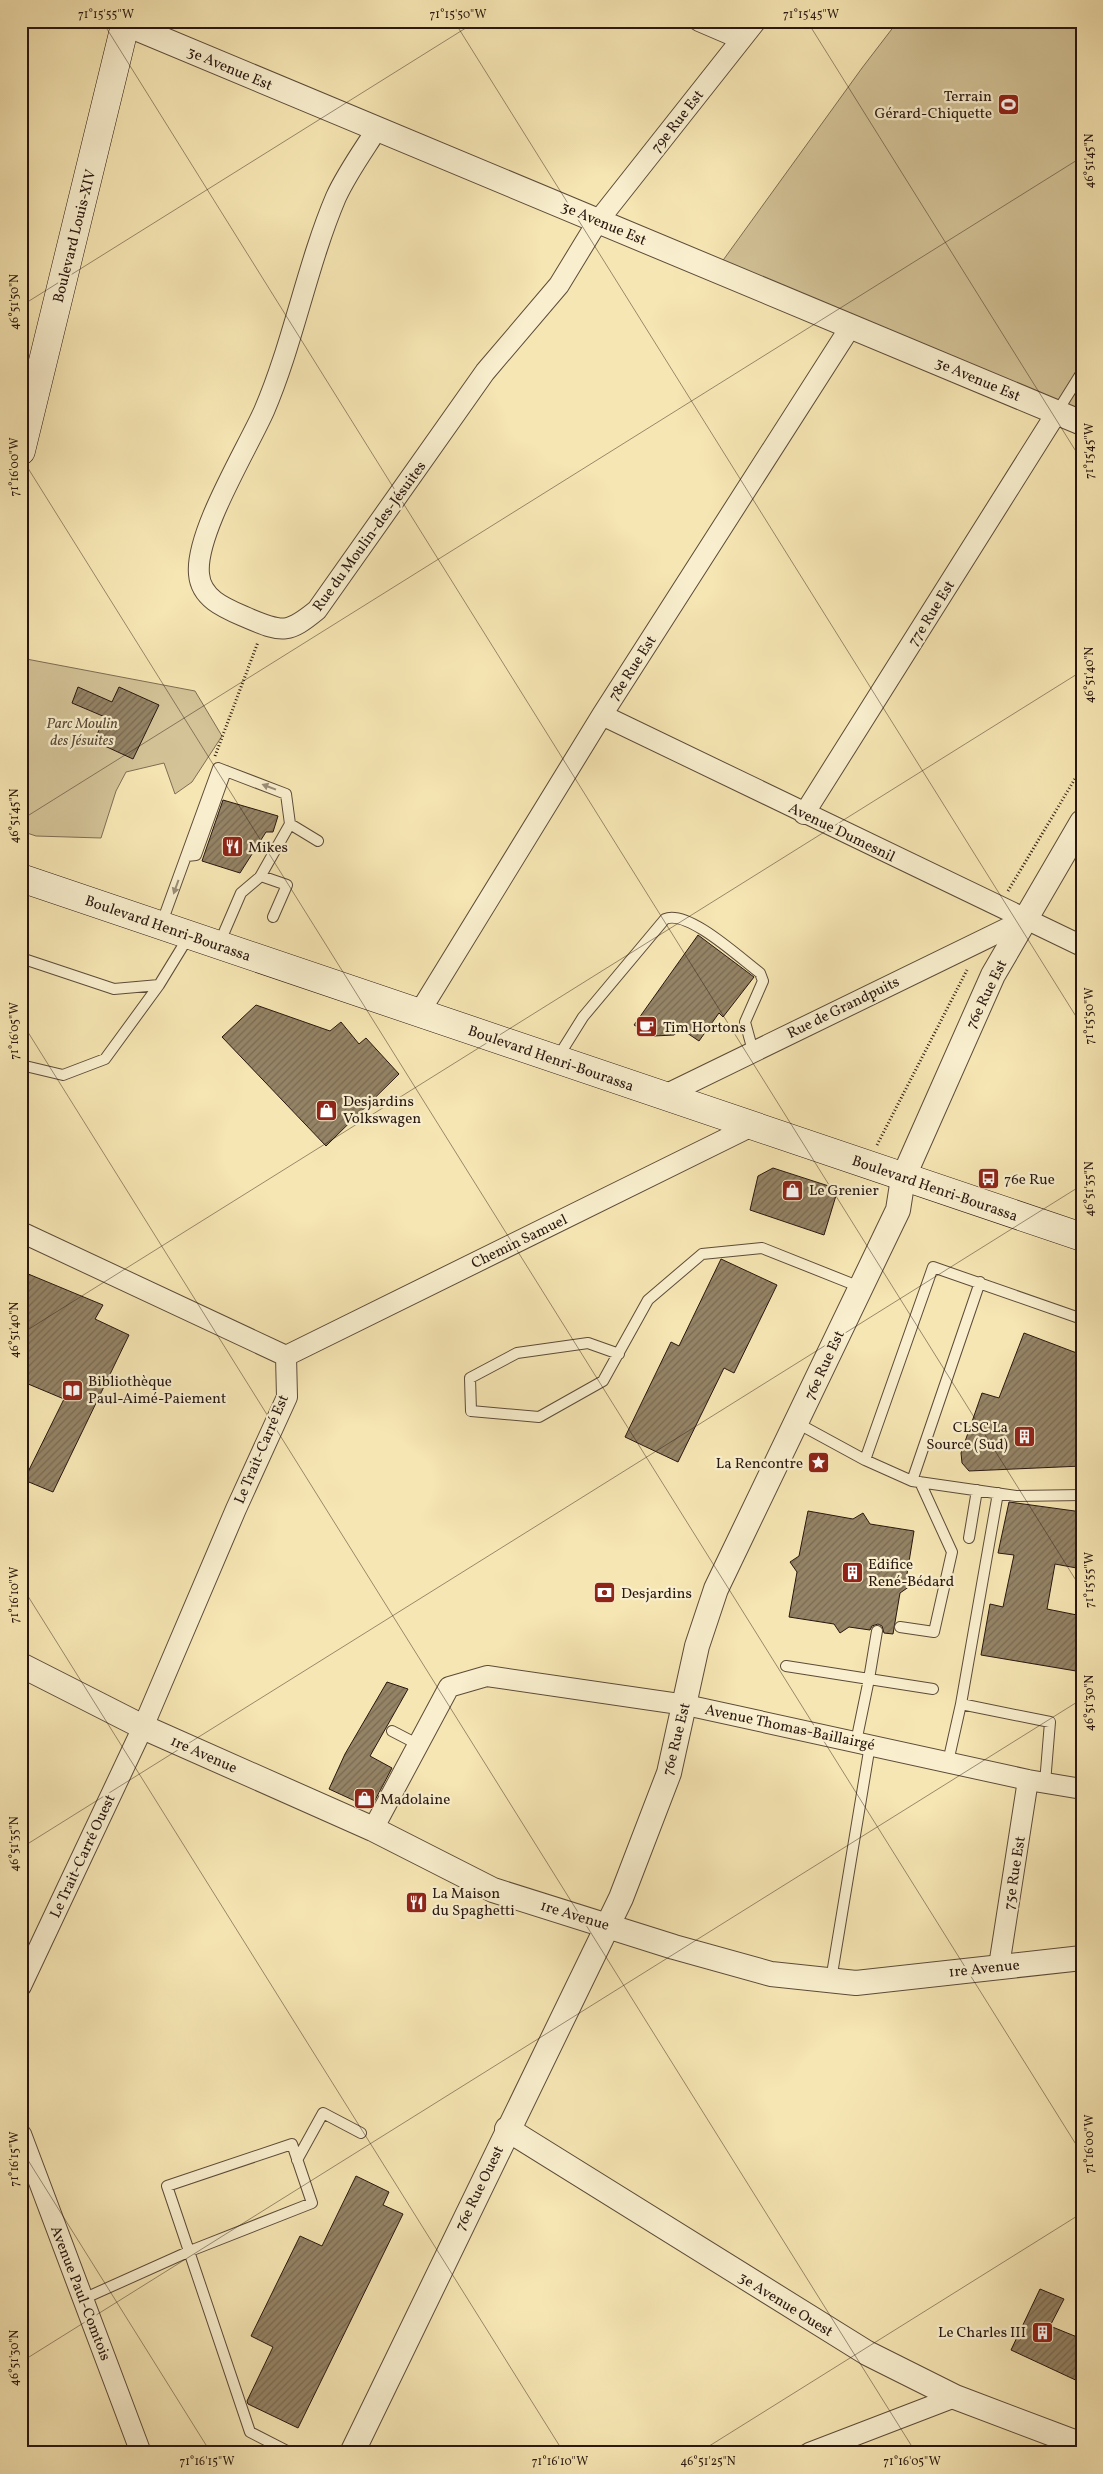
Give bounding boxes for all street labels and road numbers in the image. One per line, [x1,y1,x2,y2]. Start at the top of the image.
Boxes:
street label: 3e Avenue Est [184,42,275,97]
street label: 79e Rue Est [647,86,709,158]
street label: Boulevard Louis-XIV [49,167,102,305]
street label: 3e Avenue Est [558,197,649,252]
street label: 3e Avenue Est [932,353,1023,408]
street label: Rue du Moulin-des-Jésuites [308,457,432,616]
street label: 77e Rue Est [904,577,961,651]
street label: 78e Rue Est [604,632,662,706]
street label: Avenue Dumesnil [784,798,898,868]
street label: Boulevard Henri-Bourassa [82,891,253,968]
street label: 76e Rue Est [962,957,1013,1033]
street label: Rue de Grandpuits [784,972,903,1045]
street label: Boulevard Henri-Bourassa [465,1021,636,1098]
street label: Boulevard Henri-Bourassa [849,1151,1020,1228]
street label: Chemin Samuel [468,1210,571,1275]
street label: 76e Rue Est [800,1327,851,1404]
street label: Le Trait-Carré Est [230,1392,295,1507]
street label: Avenue Thomas-Baillairgé [703,1700,877,1757]
street label: 76e Rue Est [658,1701,697,1778]
street label: 1re Avenue [167,1731,240,1779]
street label: Le Trait-Carré Ouest [45,1791,121,1922]
street label: 75e Rue Est [999,1835,1032,1911]
street label: 1re Avenue [537,1896,612,1937]
street label: 1re Avenue [948,1955,1021,1984]
street label: 76e Rue Ouest [451,2143,510,2235]
street label: Avenue Paul-Comtois [44,2223,115,2364]
street label: 3e Avenue Ouest [734,2268,837,2343]

